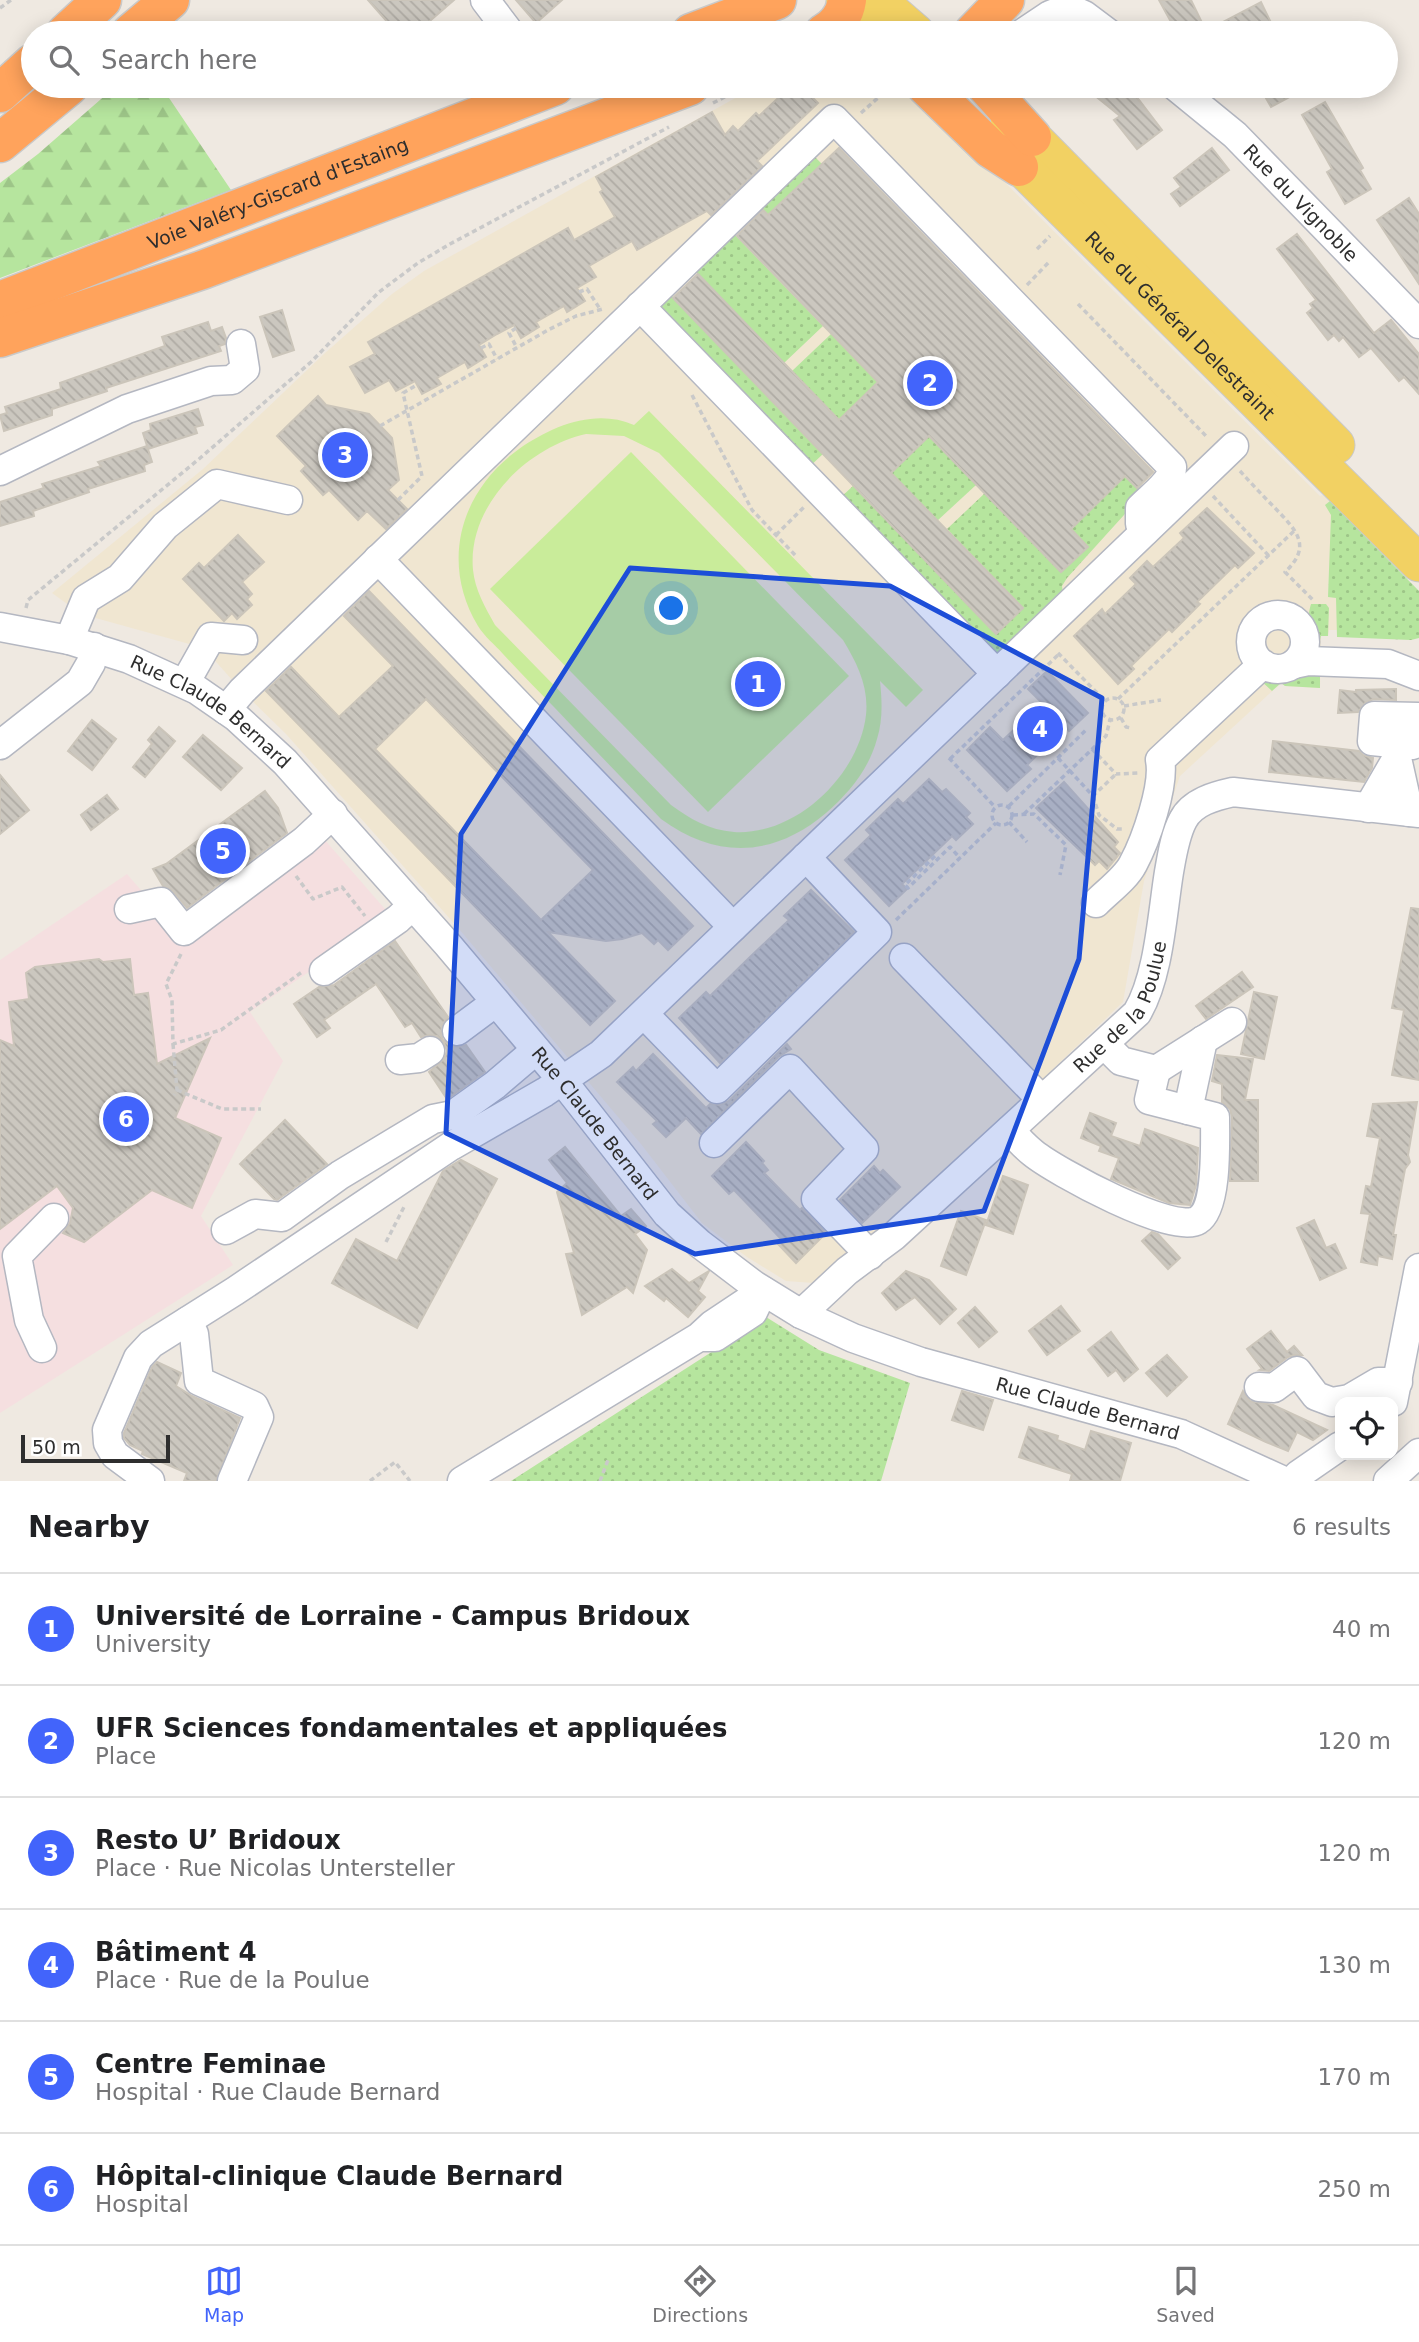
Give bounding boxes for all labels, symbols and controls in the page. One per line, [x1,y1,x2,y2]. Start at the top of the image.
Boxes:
search box [21,21,1398,98]
icon: search [45,41,83,79]
text: Search here [101,45,257,75]
street label: Voie Valéry-Giscard d'Estaing [144,133,411,254]
street label: Rue du Vignoble [1239,140,1363,266]
street label: Rue du Général Delestraint [1081,226,1279,424]
pin: 2 [907,357,953,409]
pin: 3 [322,429,368,481]
your location [654,591,688,625]
street label: Rue Claude Bernard [127,650,295,773]
pin: 1 [735,658,781,710]
pin: 4 [1017,703,1063,755]
pin: 5 [200,825,246,877]
street label: Rue de la Poulue [1069,939,1170,1077]
street label: Rue Claude Bernard [527,1042,663,1204]
pin: 6 [103,1093,149,1145]
street label: Rue Claude Bernard [994,1372,1182,1444]
map controls [1335,1397,1398,1460]
button: locate [1335,1397,1398,1460]
scale bar [21,1432,170,1464]
text: 50 m [32,1436,81,1458]
text: Nearby [28,1509,150,1544]
text: 6 results [1292,1514,1391,1540]
text: Université de Lorraine - Campus Bridoux [95,1601,690,1631]
text: 1 [43,1616,59,1642]
text: 40 m [1332,1616,1391,1642]
text: University [95,1631,211,1657]
text: UFR Sciences fondamentales et appliquées [95,1713,727,1743]
text: 2 [43,1728,59,1754]
text: 120 m [1317,1728,1391,1754]
text: Place [95,1743,156,1769]
text: Resto U’ Bridoux [95,1825,341,1855]
text: 3 [43,1840,59,1866]
text: 120 m [1317,1840,1391,1866]
text: Place · Rue Nicolas Untersteller [95,1855,455,1881]
text: Bâtiment 4 [95,1937,257,1967]
text: 4 [43,1952,59,1978]
text: 130 m [1317,1952,1391,1978]
text: Place · Rue de la Poulue [95,1967,370,1993]
text: Centre Feminae [95,2049,326,2079]
text: 5 [43,2064,59,2090]
text: 170 m [1317,2064,1391,2090]
text: Hospital · Rue Claude Bernard [95,2079,440,2105]
text: Hôpital-clinique Claude Bernard [95,2161,563,2191]
text: 6 [43,2176,59,2202]
text: 250 m [1317,2176,1391,2202]
text: Hospital [95,2191,189,2217]
tab: Map [204,2262,244,2326]
tab: Directions [652,2262,748,2326]
tab: Saved [1156,2262,1215,2326]

